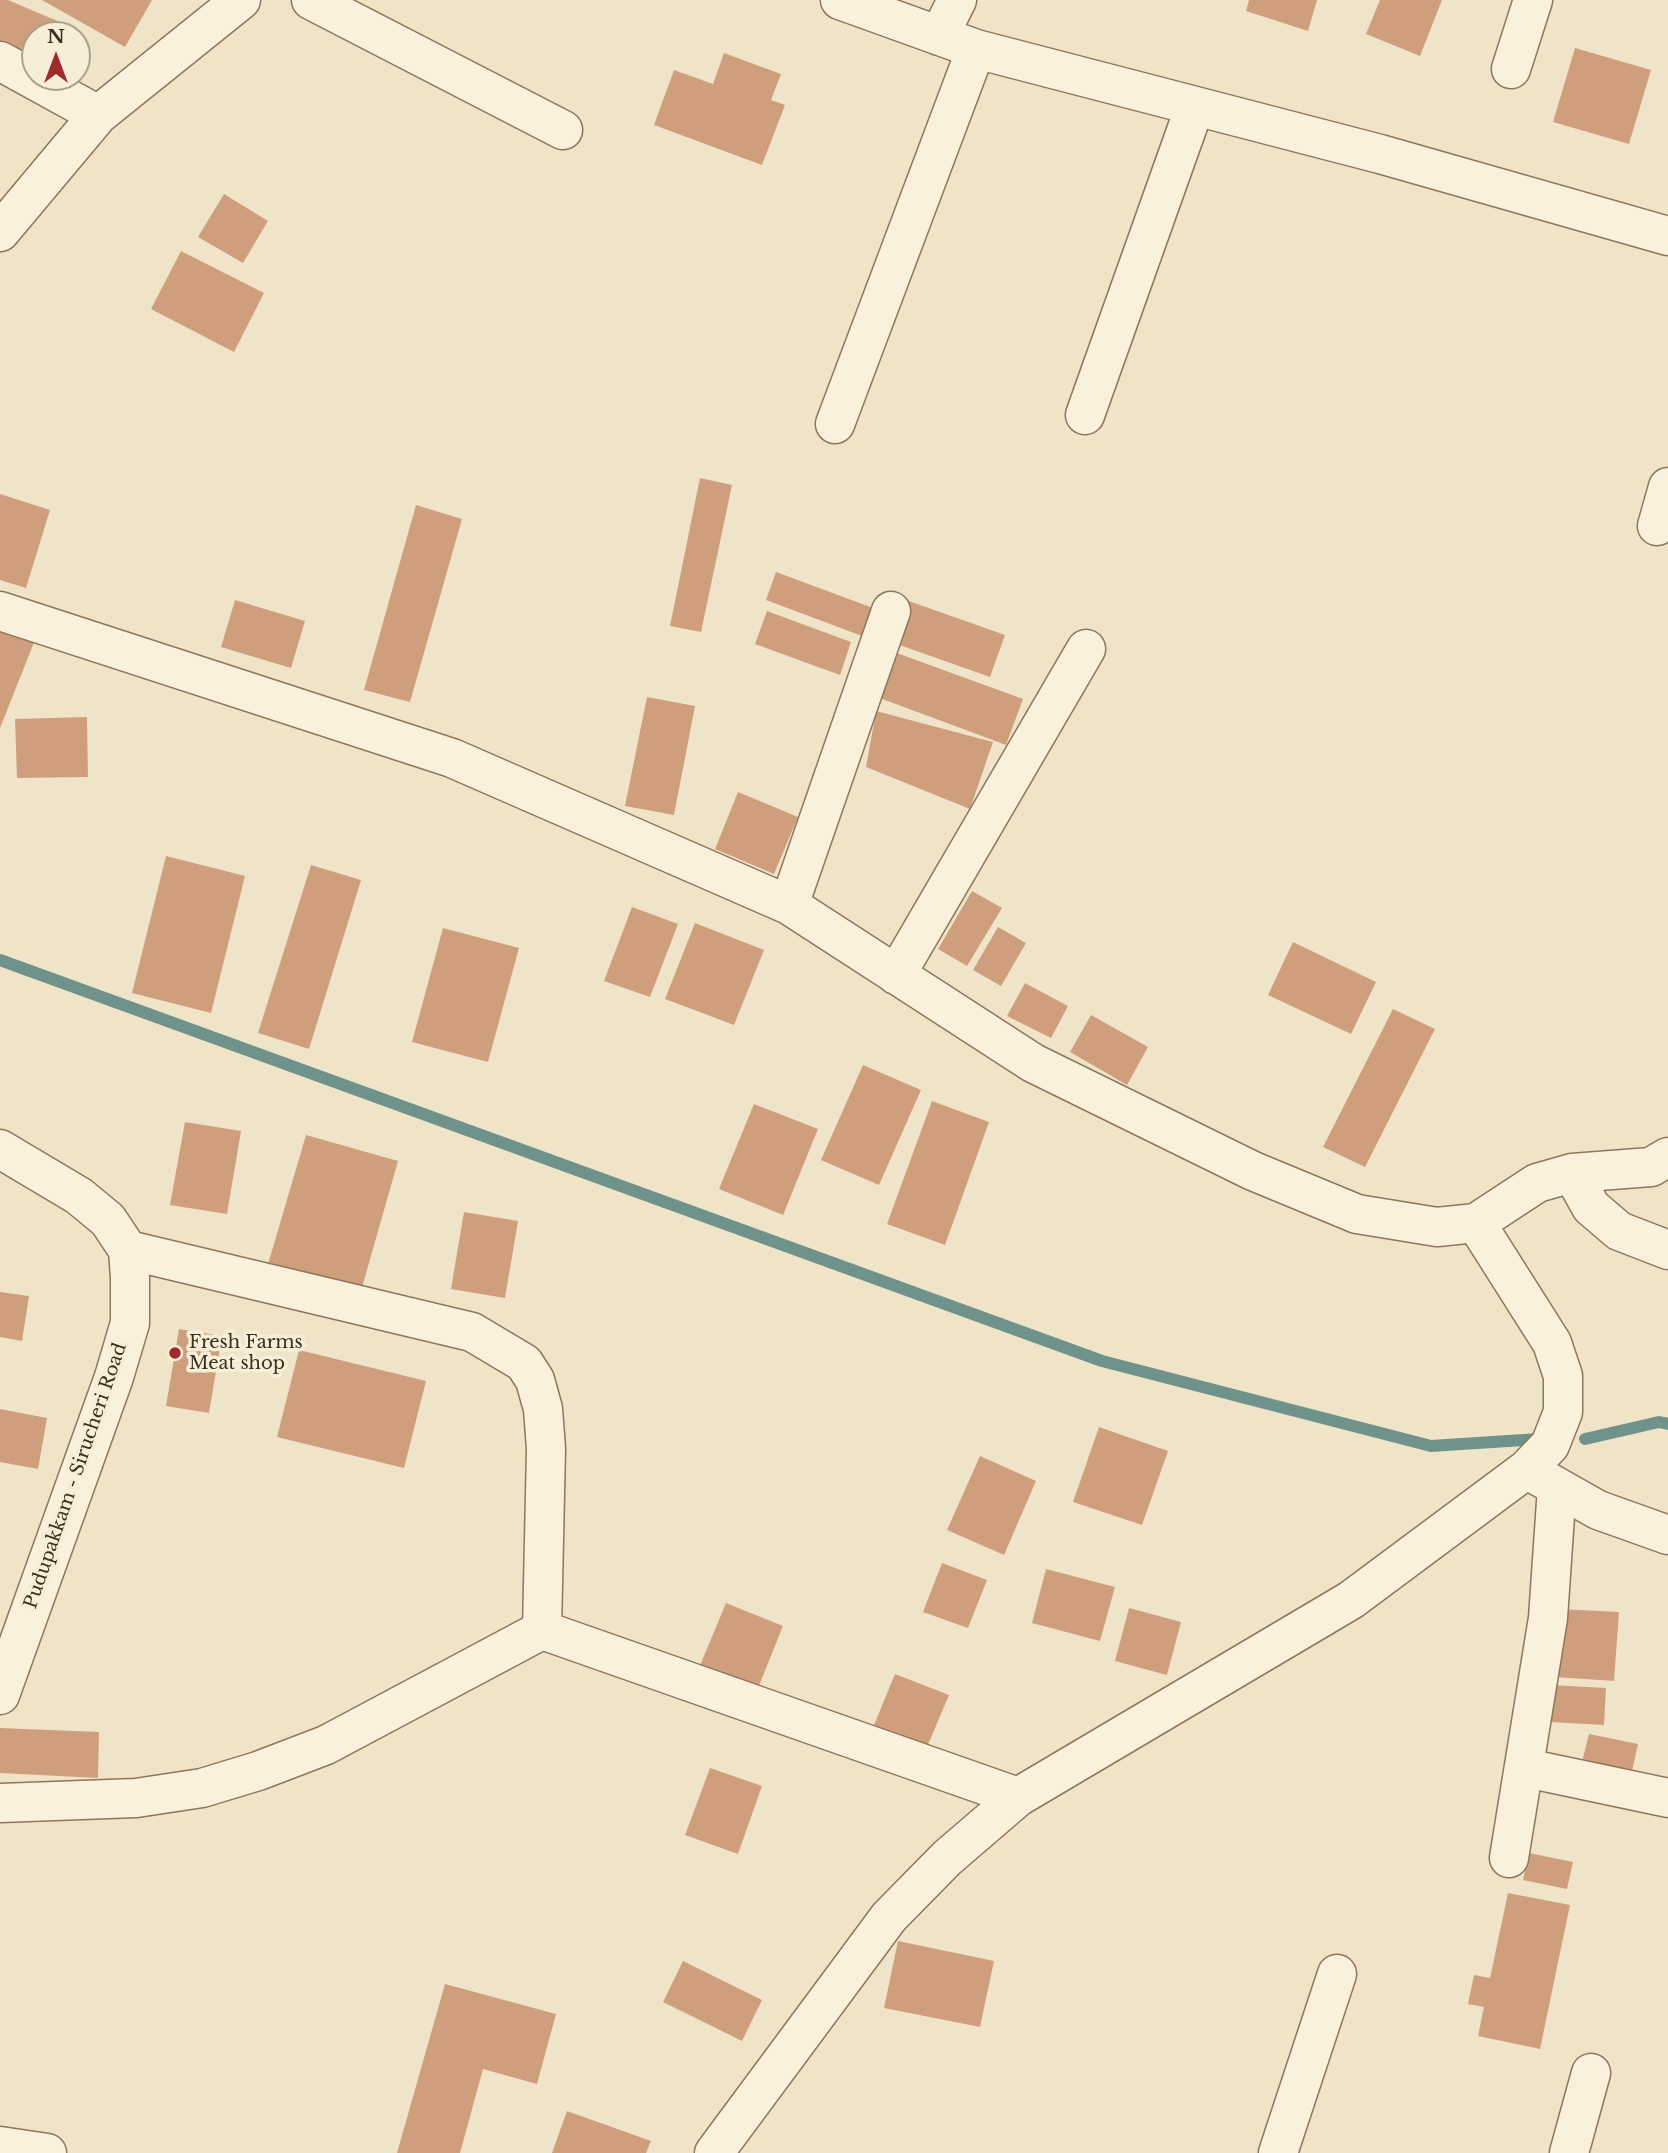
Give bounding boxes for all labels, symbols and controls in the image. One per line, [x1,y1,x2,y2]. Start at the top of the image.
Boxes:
north arrow [21,21,91,91]
text: N [47,25,65,48]
place label: Fresh Farms Meat shop [189,1332,303,1374]
street label: Pudupakkam - Sirucheri Road [20,1340,132,1612]
marker: Fresh Farms Meat shop [167,1345,183,1361]

